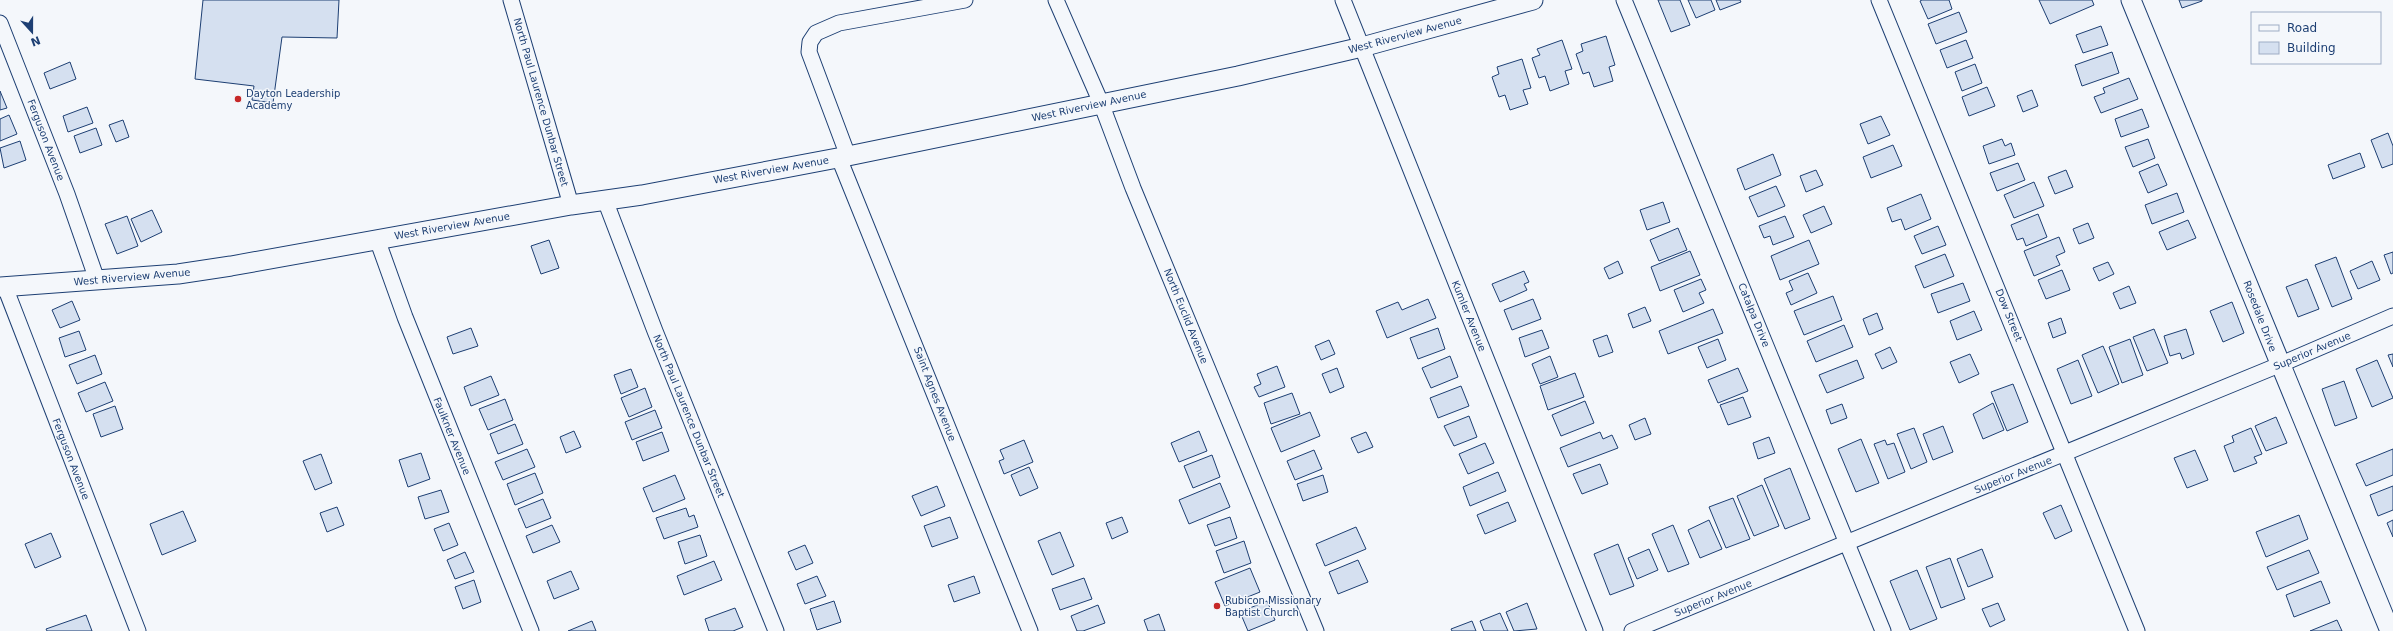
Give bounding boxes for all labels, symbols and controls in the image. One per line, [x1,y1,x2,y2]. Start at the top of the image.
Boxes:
north arrow [12,12,52,52]
legend [2251,12,2381,64]
street label: West Riverview Avenue [1347,15,1463,55]
street label: North Paul Laurence Dunbar Street [512,16,570,188]
text: Road [2287,21,2317,35]
text: N [29,33,42,49]
text: Building [2287,41,2336,55]
place label: Dayton Leadership Academy [246,88,340,111]
street label: West Riverview Avenue [1031,88,1147,124]
marker: Dayton Leadership Academy [233,94,243,104]
street label: Ferguson Avenue [25,98,67,182]
street label: West Riverview Avenue [712,154,830,186]
street label: West Riverview Avenue [393,210,511,242]
street label: West Riverview Avenue [73,266,191,288]
street label: North Euclid Avenue [1162,267,1210,365]
street label: Kumler Avenue [1450,279,1488,353]
street label: Rosedale Drive [2241,279,2279,353]
street label: Catalpa Drive [1736,281,1772,349]
street label: Dow Street [1993,287,2025,343]
street label: Superior Avenue [2272,330,2352,372]
street label: North Paul Laurence Dunbar Street [651,333,727,499]
street label: Saint Agnes Avenue [912,345,958,443]
street label: Faulkner Avenue [431,396,473,476]
street label: Ferguson Avenue [50,417,92,501]
street label: Superior Avenue [1973,454,2053,496]
street label: Superior Avenue [1673,577,1753,619]
place label: Rubicon Missionary Baptist Church [1225,595,1321,618]
marker: Rubicon Missionary Baptist Church [1212,601,1222,611]

